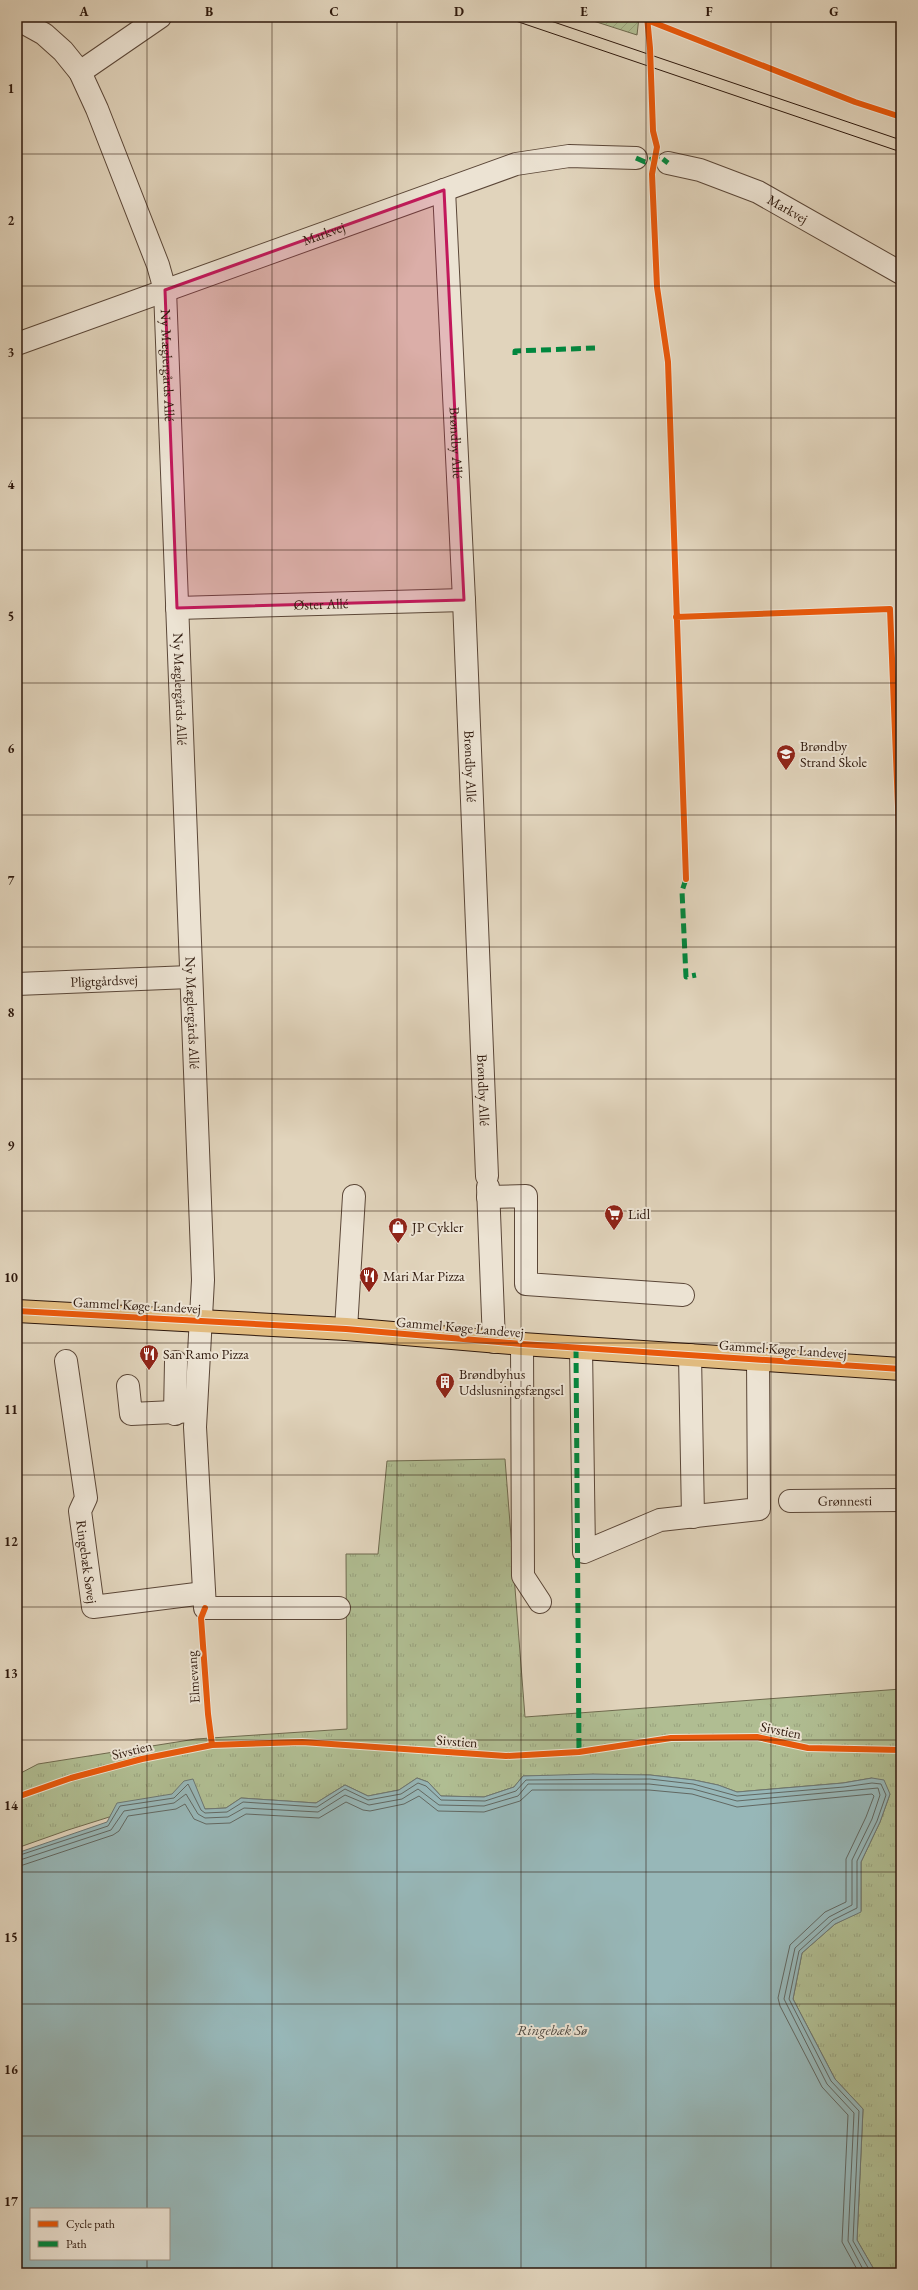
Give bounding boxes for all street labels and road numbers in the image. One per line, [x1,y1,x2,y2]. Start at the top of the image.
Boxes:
street label: Markvej [764,190,811,227]
street label: Markvej [300,218,347,249]
street label: Ny Mæglergårds Allé [157,309,179,422]
street label: Brøndby Allé [446,406,467,480]
street label: Øster Allé [293,594,349,614]
street label: Ny Mæglergårds Allé [169,633,191,746]
street label: Brøndby Allé [460,730,481,803]
street label: Ny Mæglergårds Allé [182,956,204,1070]
street label: Pligtgårdsvej [70,970,138,991]
street label: Brøndby Allé [473,1054,494,1127]
street label: Gammel Køge Landevej [73,1293,201,1317]
street label: Gammel Køge Landevej [395,1312,525,1342]
street label: Gammel Køge Landevej [719,1336,847,1362]
street label: Grønnesti [818,1491,873,1510]
street label: Ringebæk Søvej [72,1519,101,1605]
street label: Elmevang [182,1649,204,1704]
street label: Sivstien [759,1717,804,1743]
street label: Sivstien [436,1731,479,1751]
street label: Sivstien [110,1736,155,1764]

